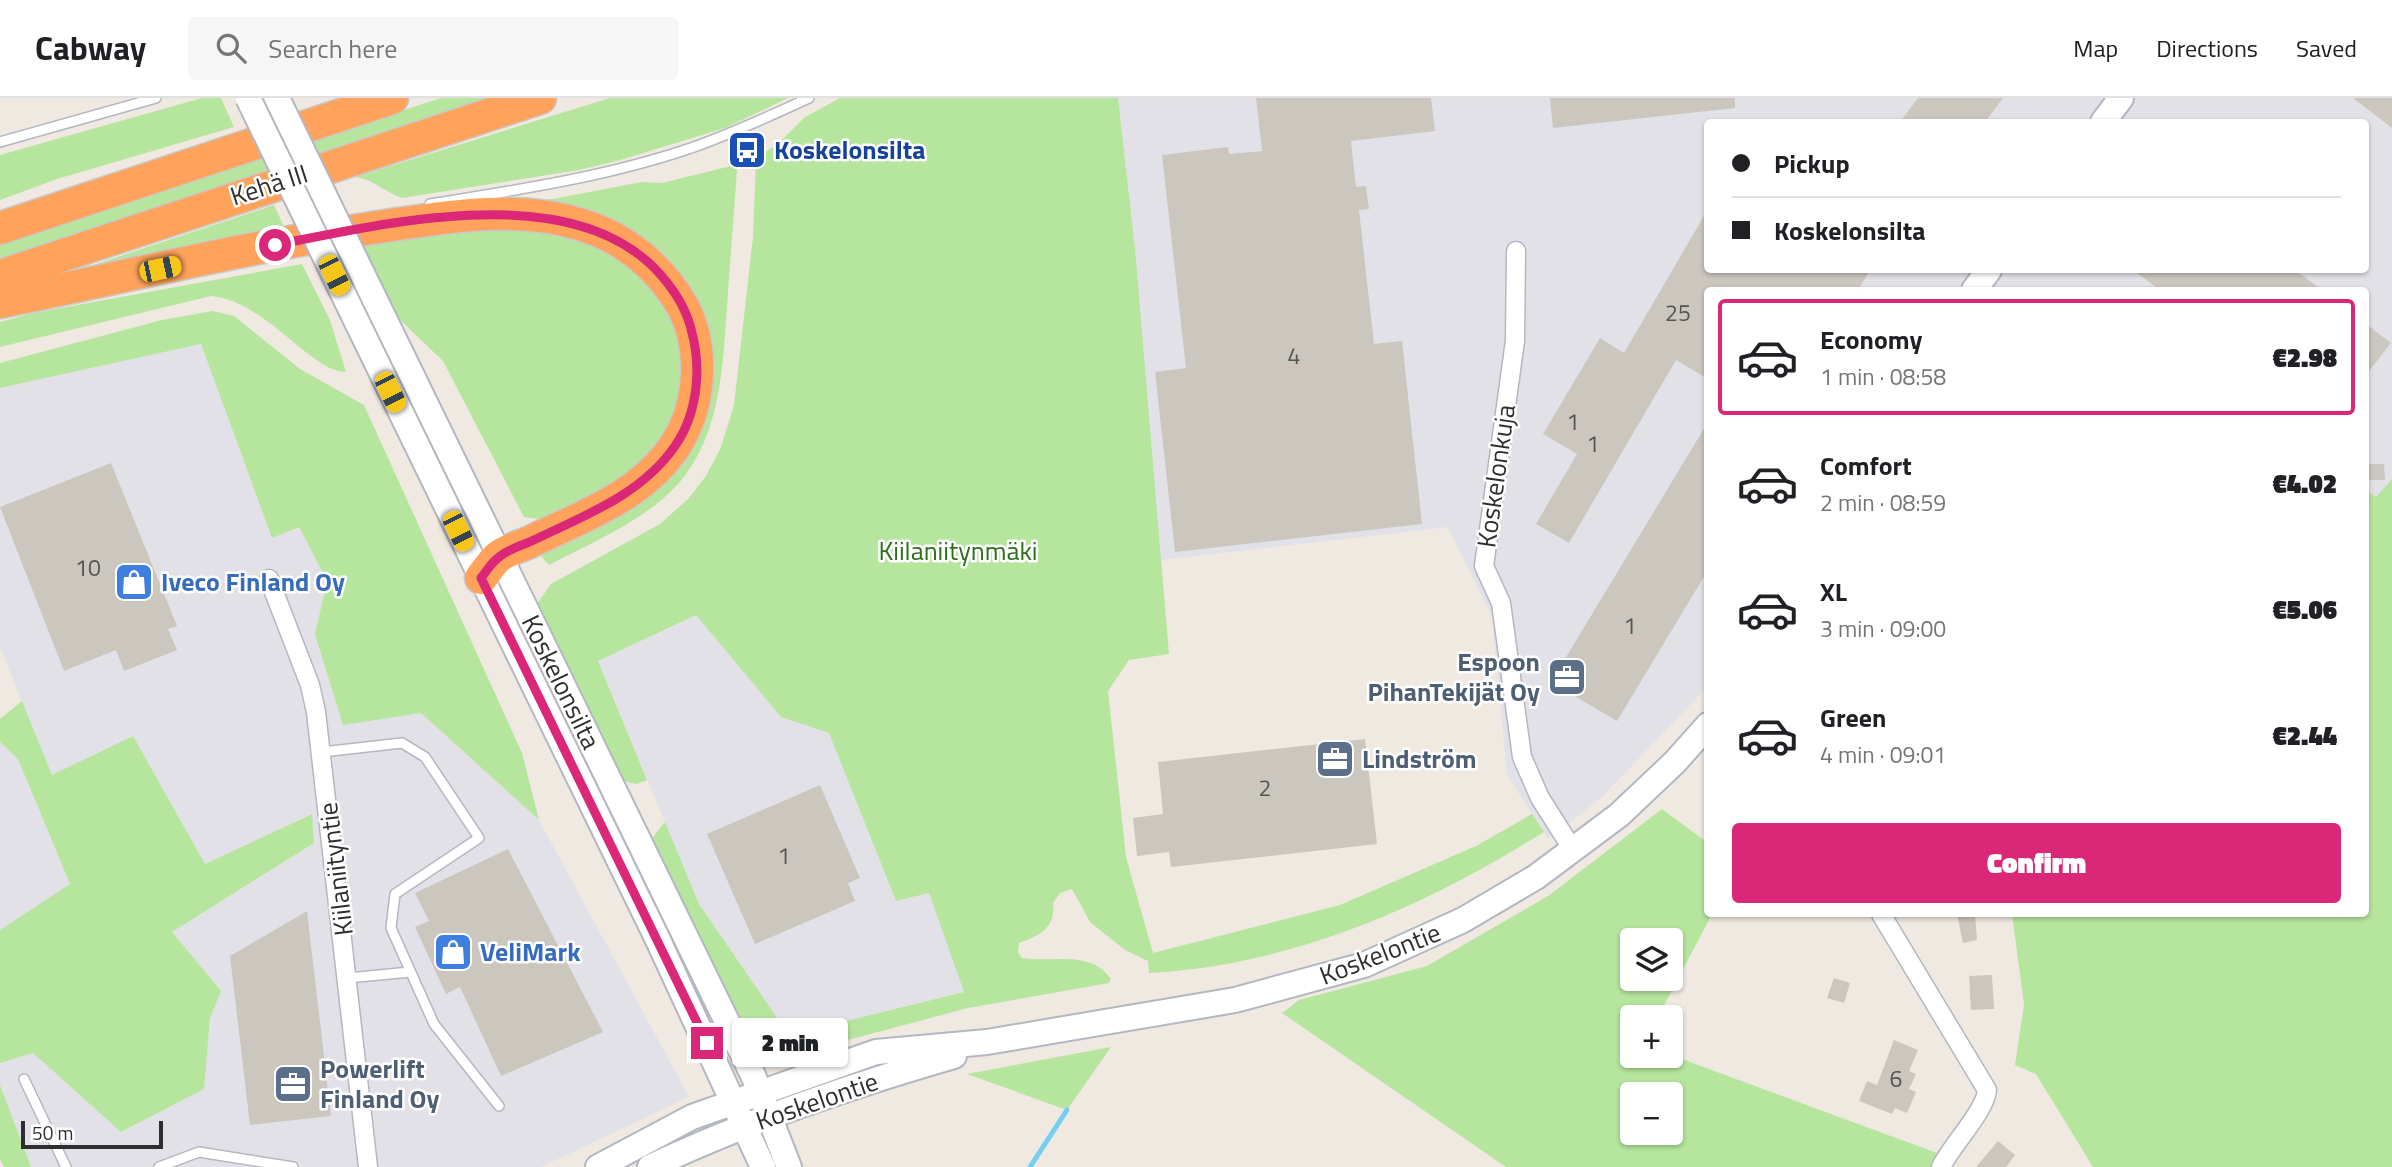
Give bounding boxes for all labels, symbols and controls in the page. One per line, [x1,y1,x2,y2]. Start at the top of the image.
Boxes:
search box [188,17,678,80]
text: Cabway [35,23,146,73]
icon: search [212,29,250,67]
text: Search here [268,29,397,68]
text: Map [2073,30,2118,66]
text: Directions [2156,30,2258,66]
text: Saved [2296,30,2357,66]
bus stop icon: Koskelonsilta [726,129,768,171]
place label: Koskelonsilta [774,130,925,169]
text: Pickup [1774,144,1850,183]
street label: Kehä III [225,154,313,215]
text: Koskelonsilta [1774,211,1925,250]
route start [259,229,291,261]
car [316,252,353,298]
car [138,254,183,284]
house number: 25 [1665,295,1691,330]
text: Economy [1820,320,1922,359]
icon: car [1736,326,1799,389]
house number: 4 [1288,338,1300,373]
text: €2.98 [2272,338,2337,377]
text: 1 min · 08:58 [1820,359,1946,394]
car [372,369,409,415]
street label: Koskelonkuja [1466,402,1525,550]
house number: 1 [1567,404,1579,439]
house number: 1 [1587,426,1599,461]
text: Comfort [1820,446,1912,485]
icon: car [1736,452,1799,515]
text: €4.02 [2272,464,2337,503]
text: 2 min · 08:59 [1820,485,1946,520]
car [440,508,477,554]
park label: Kiilaniitynmäki [878,531,1038,570]
house number: 10 [75,550,101,585]
shop icon: Iveco Finland Oy [113,561,155,603]
place label: Iveco Finland Oy [161,562,345,601]
text: XL [1820,572,1847,611]
icon: car [1736,578,1799,641]
text: €5.06 [2272,590,2337,629]
street label: Koskelonsilta [512,608,611,756]
house number: 1 [1624,608,1636,643]
text: 3 min · 09:00 [1820,611,1946,646]
place label: Espoon PihanTekijät Oy [1367,642,1540,711]
office icon: Espoon PihanTekijät Oy [1546,656,1588,698]
text: Green [1820,698,1886,737]
icon: car [1736,704,1799,767]
text: €2.44 [2272,716,2337,755]
text: 4 min · 09:01 [1820,737,1946,772]
office icon: Lindström [1314,738,1356,780]
place label: Lindström [1362,739,1477,778]
house number: 2 [1259,770,1271,805]
street label: Kiilaniityntie [308,800,363,938]
button: Confirm [1732,823,2341,903]
house number: 1 [778,838,790,873]
street label: Koskelontie [1314,913,1446,995]
map controls [1620,928,1683,1145]
button: layers [1620,928,1683,991]
shop icon: VeliMark [432,931,474,973]
place label: VeliMark [480,932,581,971]
button: + [1620,1005,1683,1068]
callout: 2 min [732,1018,847,1068]
text: 2 min [761,1025,819,1060]
route end [691,1027,723,1059]
place label: Powerlift Finland Oy [320,1049,440,1118]
street label: Koskelontie [750,1061,883,1140]
house number: 6 [1890,1061,1902,1096]
office icon: Powerlift Finland Oy [272,1063,314,1105]
button: − [1620,1082,1683,1145]
scale bar [21,1118,163,1150]
text: 50 m [32,1118,73,1147]

